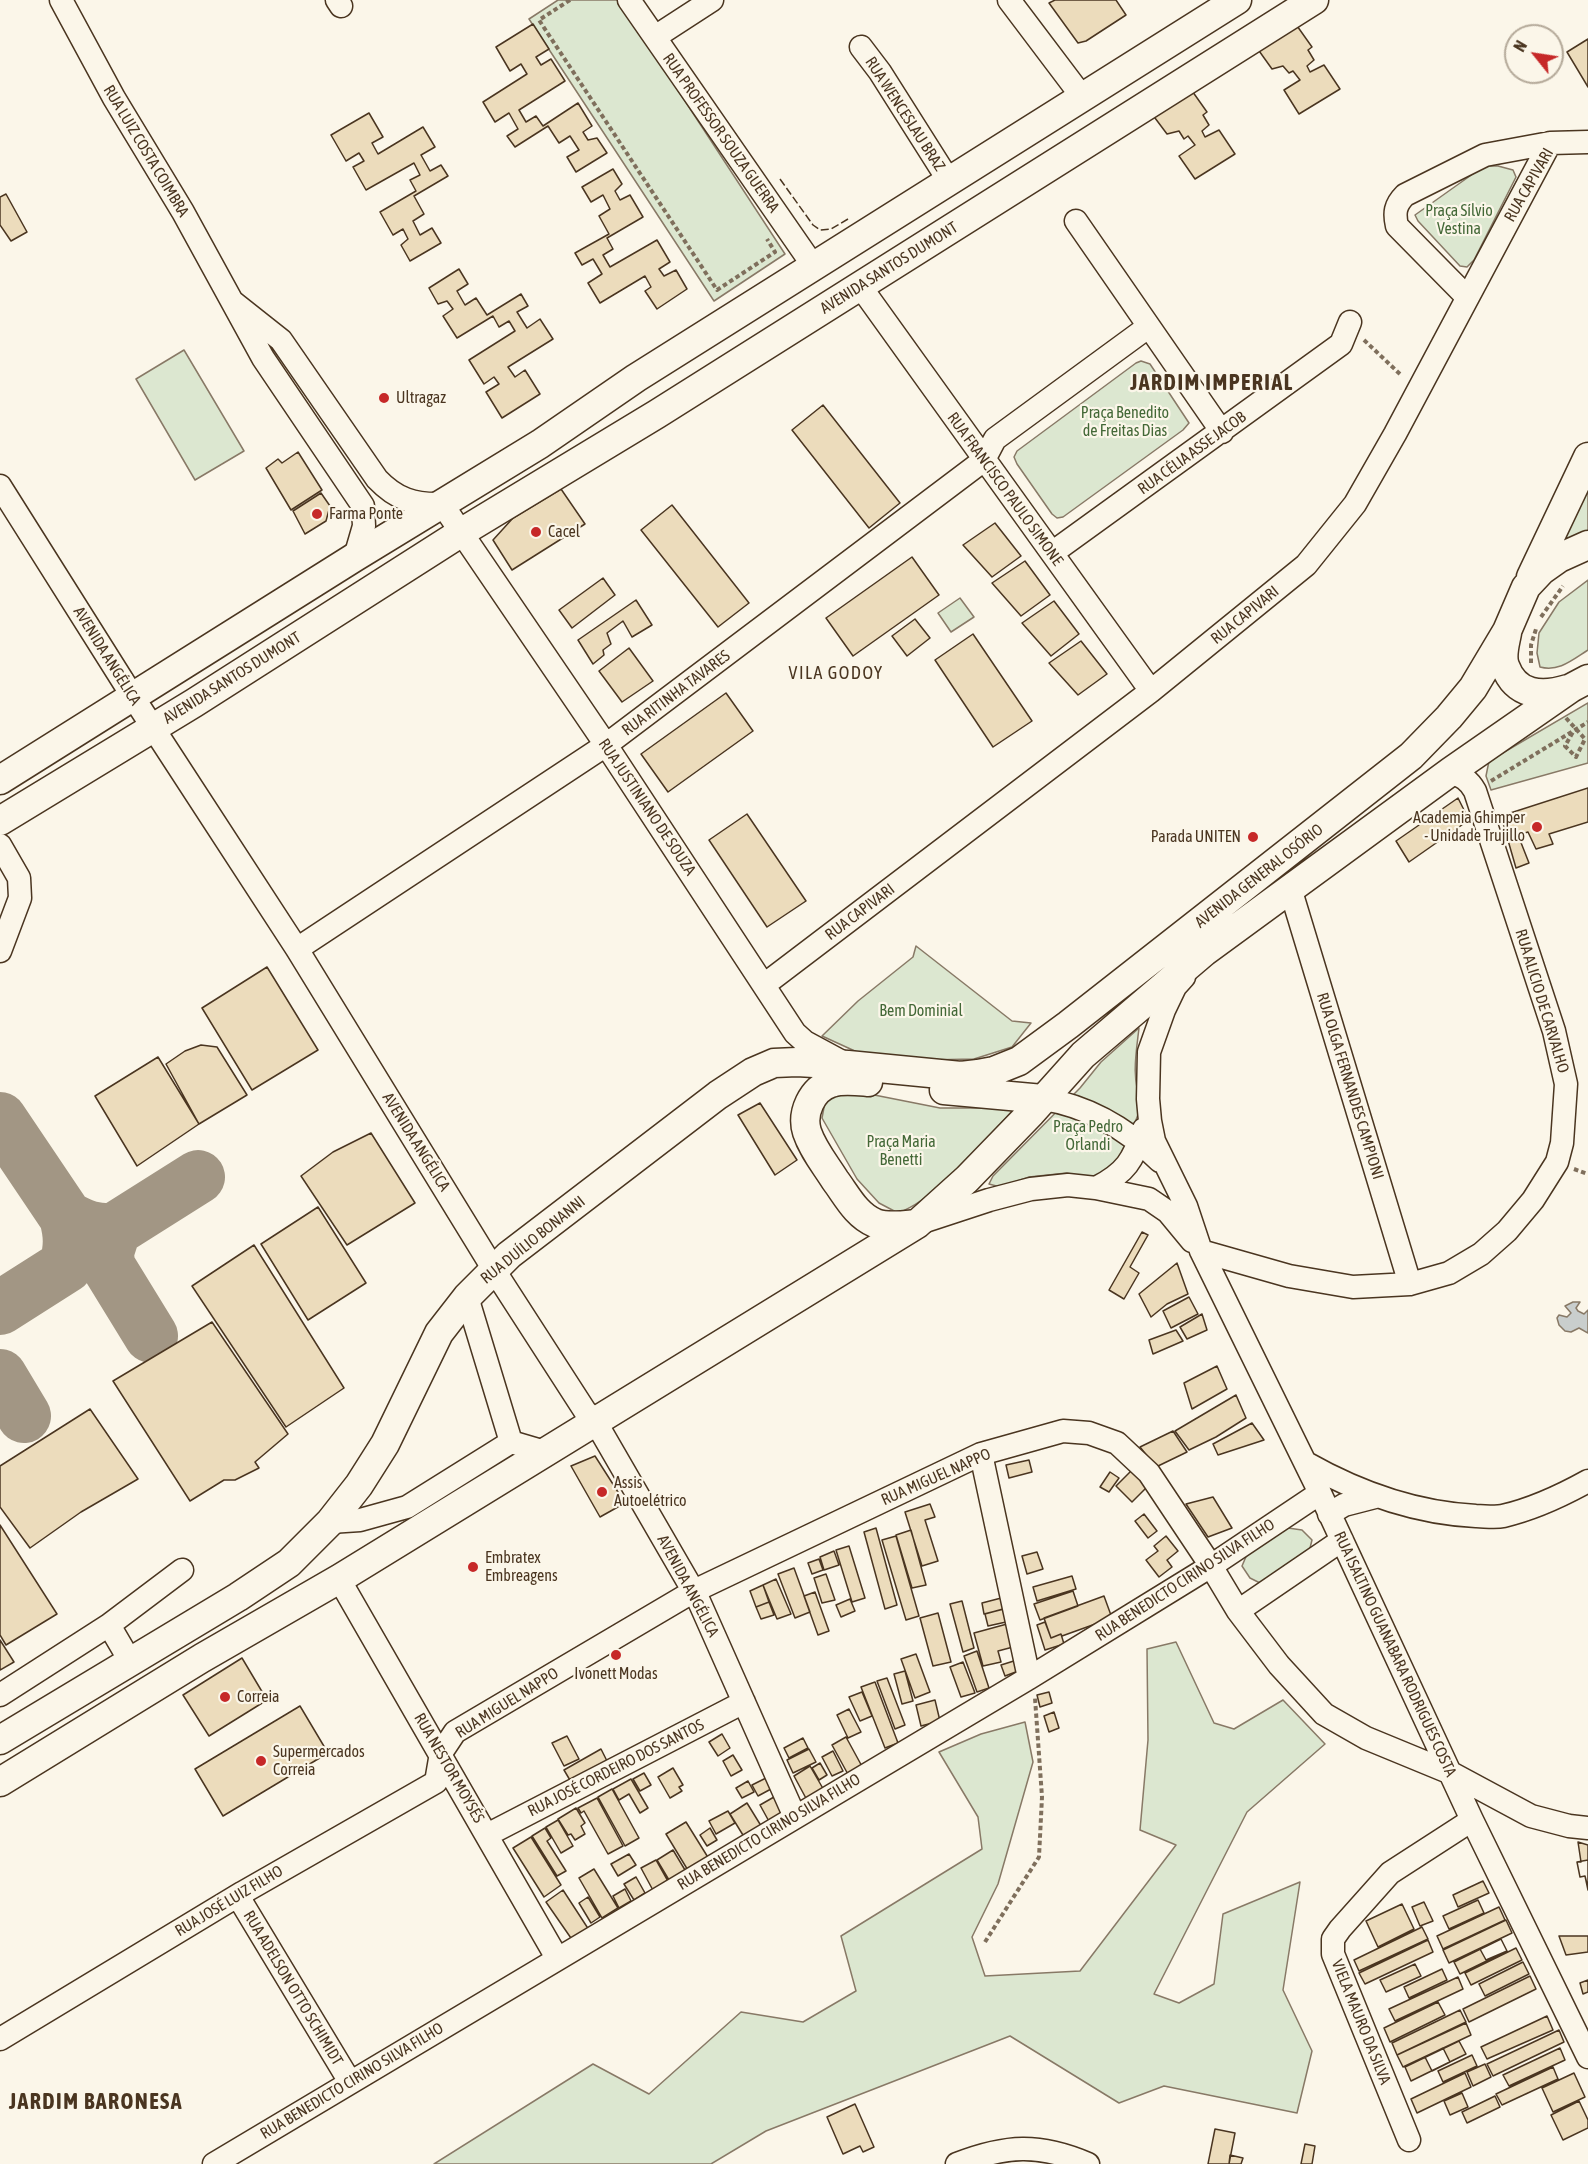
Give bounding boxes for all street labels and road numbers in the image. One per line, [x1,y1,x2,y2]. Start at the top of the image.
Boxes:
street label: RUA PROFESSOR SOUZA GUERRA [659,50,783,216]
street label: RUA WENCESLAU BRAZ [861,53,949,175]
street label: RUA LUIZ COSTA COIMBRA [99,82,193,220]
street label: RUA CAPIVARI [1500,145,1558,225]
street label: AVENIDA SANTOS DUMONT [817,218,961,318]
street label: RUA CÉLIA ASSE JACOB [1134,407,1250,499]
street label: RUA FRANCISCO PAULO SIMONE [943,409,1067,569]
street label: RUA CAPIVARI [1207,582,1283,648]
street label: AVENIDA ANGÉLICA [69,603,145,709]
street label: AVENIDA SANTOS DUMONT [160,628,304,728]
street label: RUA RITINHA TAVARES [618,646,734,740]
street label: RUA JUSTINIANO DE SOUZA [594,735,700,879]
street label: AVENIDA GENERAL OSÓRIO [1191,820,1327,932]
street label: RUA CAPIVARI [822,880,898,944]
street label: RUA ALICIO DE CARVALHO [1511,927,1573,1075]
street label: RUA OLGA FERNANDES CAMPIONI [1312,990,1388,1182]
street label: AVENIDA ANGÉLICA [378,1089,454,1195]
street label: RUA DUÍLIO BONANNI [477,1192,589,1288]
street label: RUA MIGUEL NAPPO [878,1444,994,1510]
street label: RUA BENEDICTO CIRINO SILVA FILHO [1092,1515,1278,1645]
street label: RUA ISALTINO GUANABARA RODRIGUES COSTA [1330,1528,1460,1780]
street label: AVENIDA ANGÉLICA [653,1532,723,1640]
street label: RUA MIGUEL NAPPO [452,1664,562,1742]
street label: RUA NESTOR MOYSÉS [410,1710,488,1826]
street label: RUA JOSÉ CORDEIRO DOS SANTOS [525,1715,707,1821]
street label: RUA BENEDICTO CIRINO SILVA FILHO [674,1770,864,1894]
street label: RUA JOSÉ LUIZ FILHO [172,1861,286,1941]
street label: RUA ADELSON OTTO SCHIMIDT [239,1907,347,2069]
street label: VIELA MAURO DA SILVA [1327,1957,1395,2087]
street label: RUA BENEDICTO CIRINO SILVA FILHO [257,2019,447,2143]

